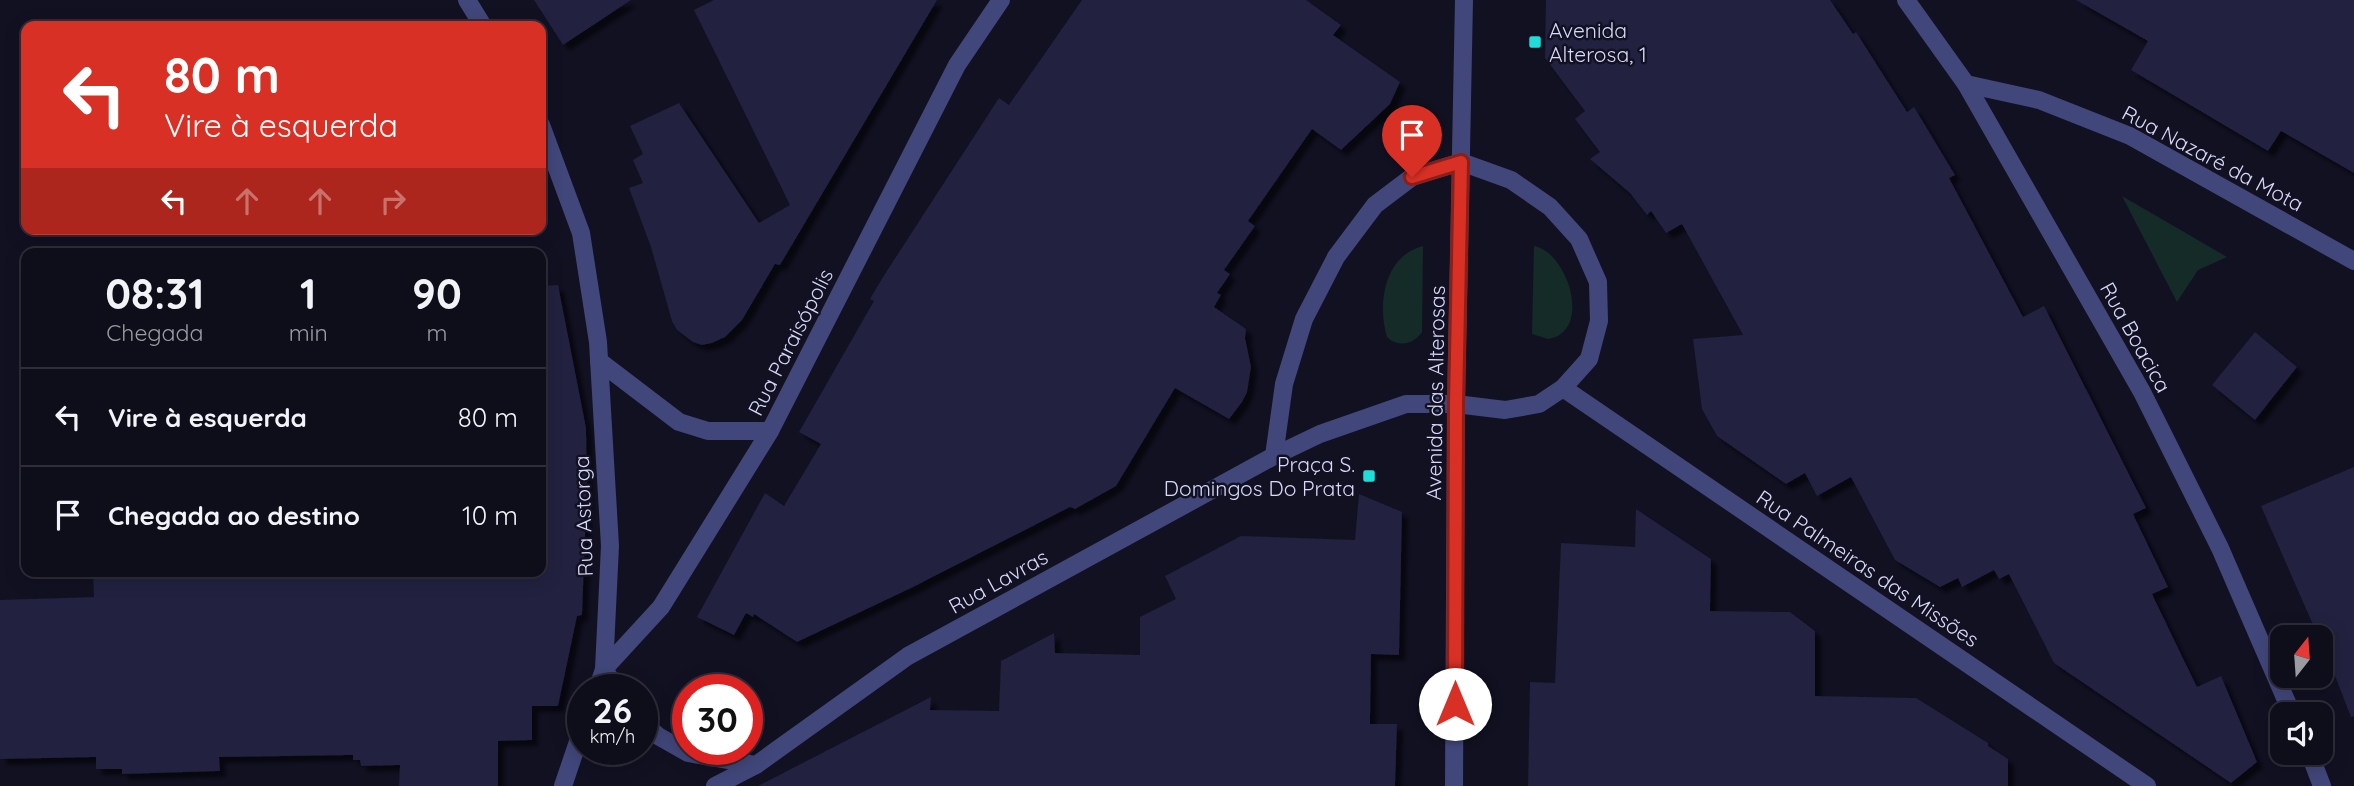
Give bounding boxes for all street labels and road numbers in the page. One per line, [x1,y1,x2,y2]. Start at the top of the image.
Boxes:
street label: Rua Nazaré da Mota [2118,99,2308,217]
street label: Rua Paraisópolis [742,264,838,420]
street label: Rua Boacica [2095,277,2177,397]
street label: Avenida das Alterosas [1420,285,1450,501]
street label: Rua Astorga [568,455,598,577]
street label: Rua Palmeiras das Missões [1752,484,1984,652]
street label: Rua Lavras [944,543,1052,619]

